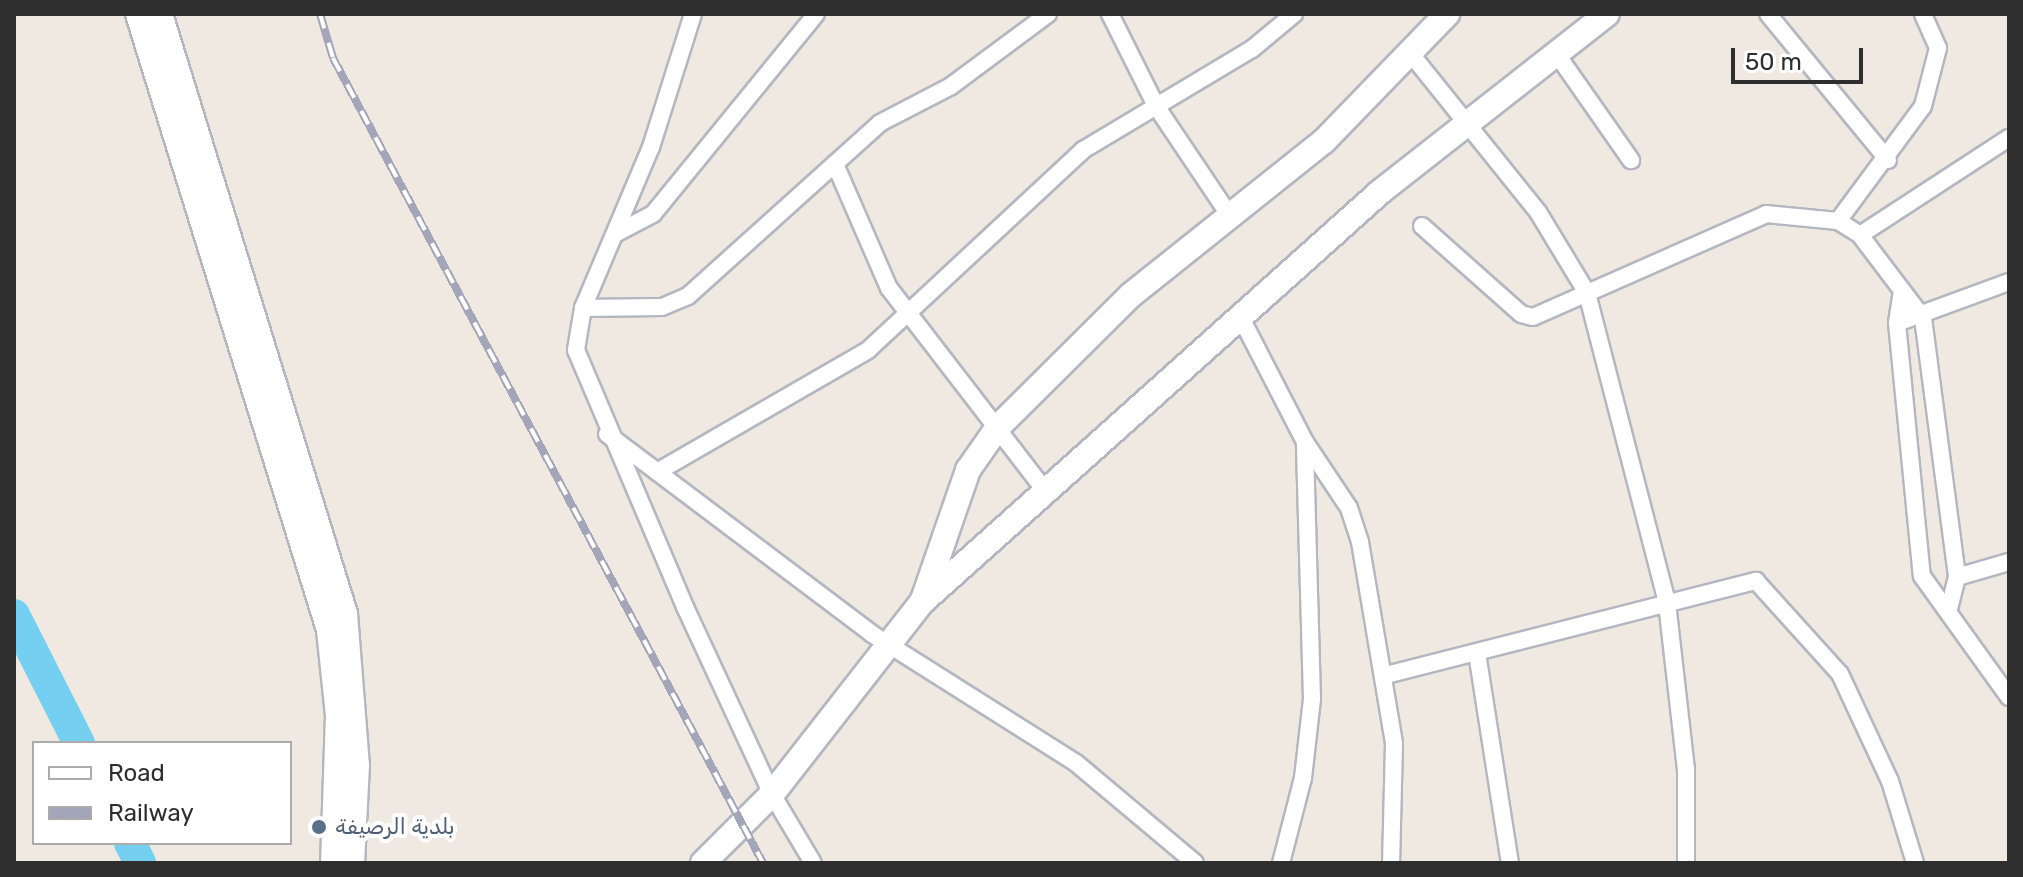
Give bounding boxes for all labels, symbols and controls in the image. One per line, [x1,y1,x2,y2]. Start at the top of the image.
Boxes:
scale bar [1735,32,1867,82]
text: 50 m [1745,48,1802,76]
legend [32,741,292,845]
text: Road [108,759,165,787]
text: Railway [108,799,194,827]
place label: بلدية الرصيفة [335,814,455,840]
marker: بلدية الرصيفة [310,818,328,836]

